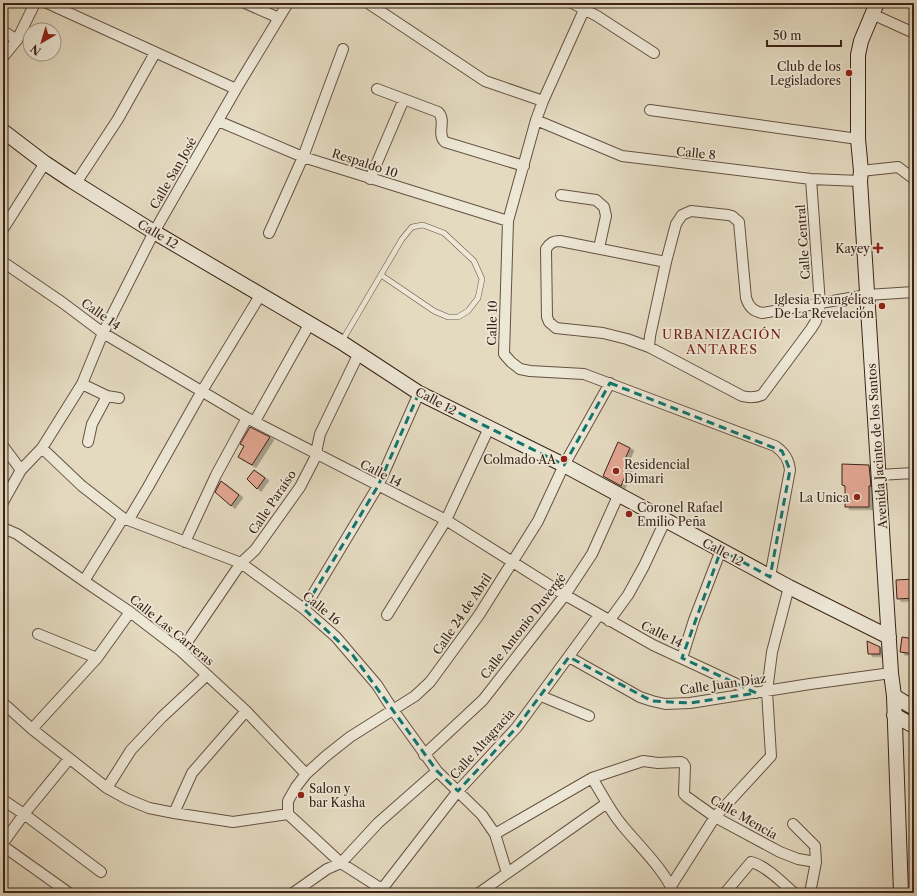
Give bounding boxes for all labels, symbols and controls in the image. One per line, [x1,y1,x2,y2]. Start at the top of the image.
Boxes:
north arrow [22,22,62,62]
scale bar [767,22,841,48]
text: 50 m [773,28,802,43]
text: N [27,41,44,58]
place label: Club de los Legisladores [770,59,841,88]
marker: Club de los Legisladores [844,68,854,78]
street label: Calle San José [146,134,200,211]
street label: Calle 8 [675,143,717,163]
street label: Respaldo 10 [330,145,400,181]
street label: Calle Central [793,204,813,280]
street label: Calle 12 [135,216,181,252]
place label: Kayey [835,241,870,256]
marker: Kayey [873,243,883,253]
place label: Iglesia Evangélica De La Revelación [774,292,875,321]
street label: Calle 14 [78,295,124,333]
street label: Calle 10 [484,300,500,346]
marker: Iglesia Evangélica De La Revelación [877,301,887,311]
district label: URBANIZACIÓN ANTARES [662,326,782,357]
street label: Avenida Jacinto de los Santos [864,363,890,530]
street label: Calle 12 [413,384,459,418]
place label: Colmado AA [483,452,557,467]
marker: Colmado AA [559,454,569,464]
street label: Calle 14 [358,456,404,490]
place label: Residencial Dimari [624,457,690,486]
marker: Residencial Dimari [611,466,621,476]
street label: Calle Paraíso [245,467,299,537]
place label: La Unica [799,490,850,505]
marker: La Unica [852,492,862,502]
place label: Coronel Rafael Emilio Peña [637,500,723,529]
marker: Coronel Rafael Emilio Peña [624,509,634,519]
street label: Calle 12 [700,535,746,569]
street label: Calle 24 de Abril [429,570,495,657]
street label: Calle Antonio Duvergé [477,570,569,682]
street label: Calle 16 [300,588,344,628]
street label: Calle Las Carreras [127,591,217,669]
street label: Calle 14 [639,617,685,651]
street label: Calle Juan Díaz [679,671,767,697]
street label: Calle Altagracia [447,705,518,782]
place label: Salon y bar Kasha [309,781,366,810]
marker: Salon y bar Kasha [296,790,306,800]
street label: Calle Mencía [708,792,781,843]

